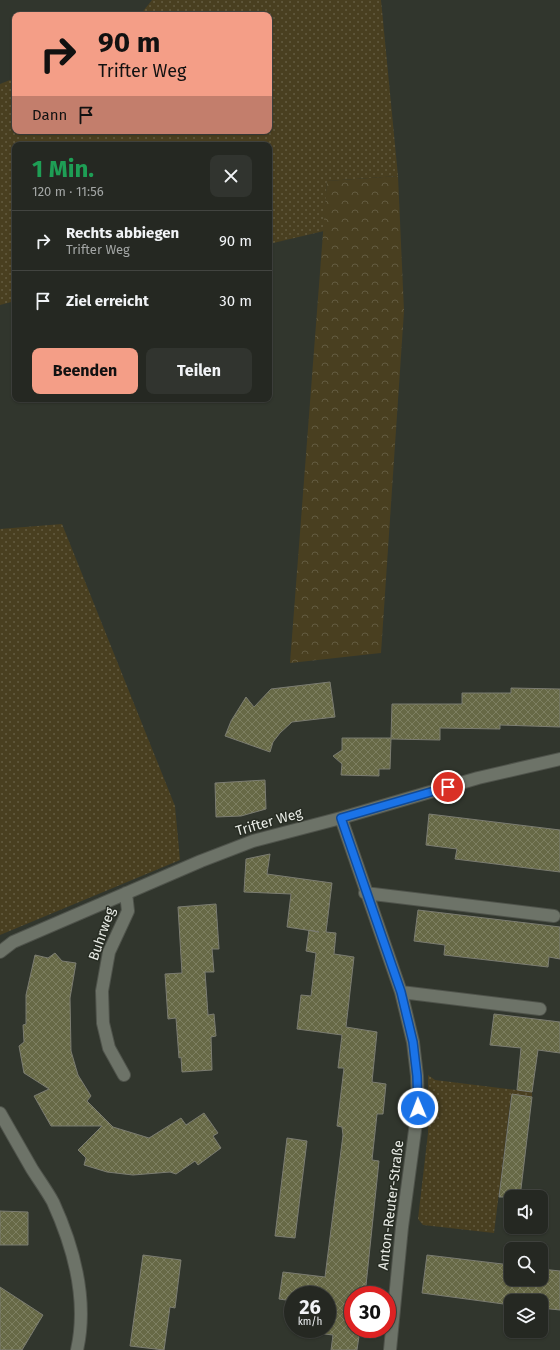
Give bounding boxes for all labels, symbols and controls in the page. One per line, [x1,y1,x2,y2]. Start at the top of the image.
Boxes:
text: 90 m [98,26,160,59]
icon: right [32,28,84,80]
text: Trifter Weg [98,60,186,82]
icon: arrive [75,104,97,126]
text: Dann [32,106,67,124]
text: 1 Min. [32,155,94,183]
button: close [210,155,252,197]
text: 120 m · 11:56 [32,184,104,199]
text: Rechts abbiegen [66,224,179,242]
icon: right [32,230,54,252]
text: 90 m [219,232,252,250]
text: Trifter Weg [66,242,130,257]
icon: arrive [32,290,54,312]
text: Ziel erreicht [66,292,149,310]
text: 30 m [219,292,252,310]
button: Beenden [32,348,138,394]
button: Teilen [146,348,252,394]
pin [431,770,465,804]
icon: arrive [437,776,459,798]
street label: Trifter Weg [234,804,305,840]
street label: Buhrweg [85,904,119,963]
position arrow [397,1087,439,1129]
street label: Anton-Reuter-Straße [375,1139,407,1271]
map controls [504,1190,548,1338]
button: sound [504,1190,548,1234]
button: search [504,1242,548,1286]
speed limit sign: 30 [344,1286,396,1338]
button: layers [504,1294,548,1338]
text: 26 [299,1295,321,1319]
text: km/h [298,1316,322,1328]

